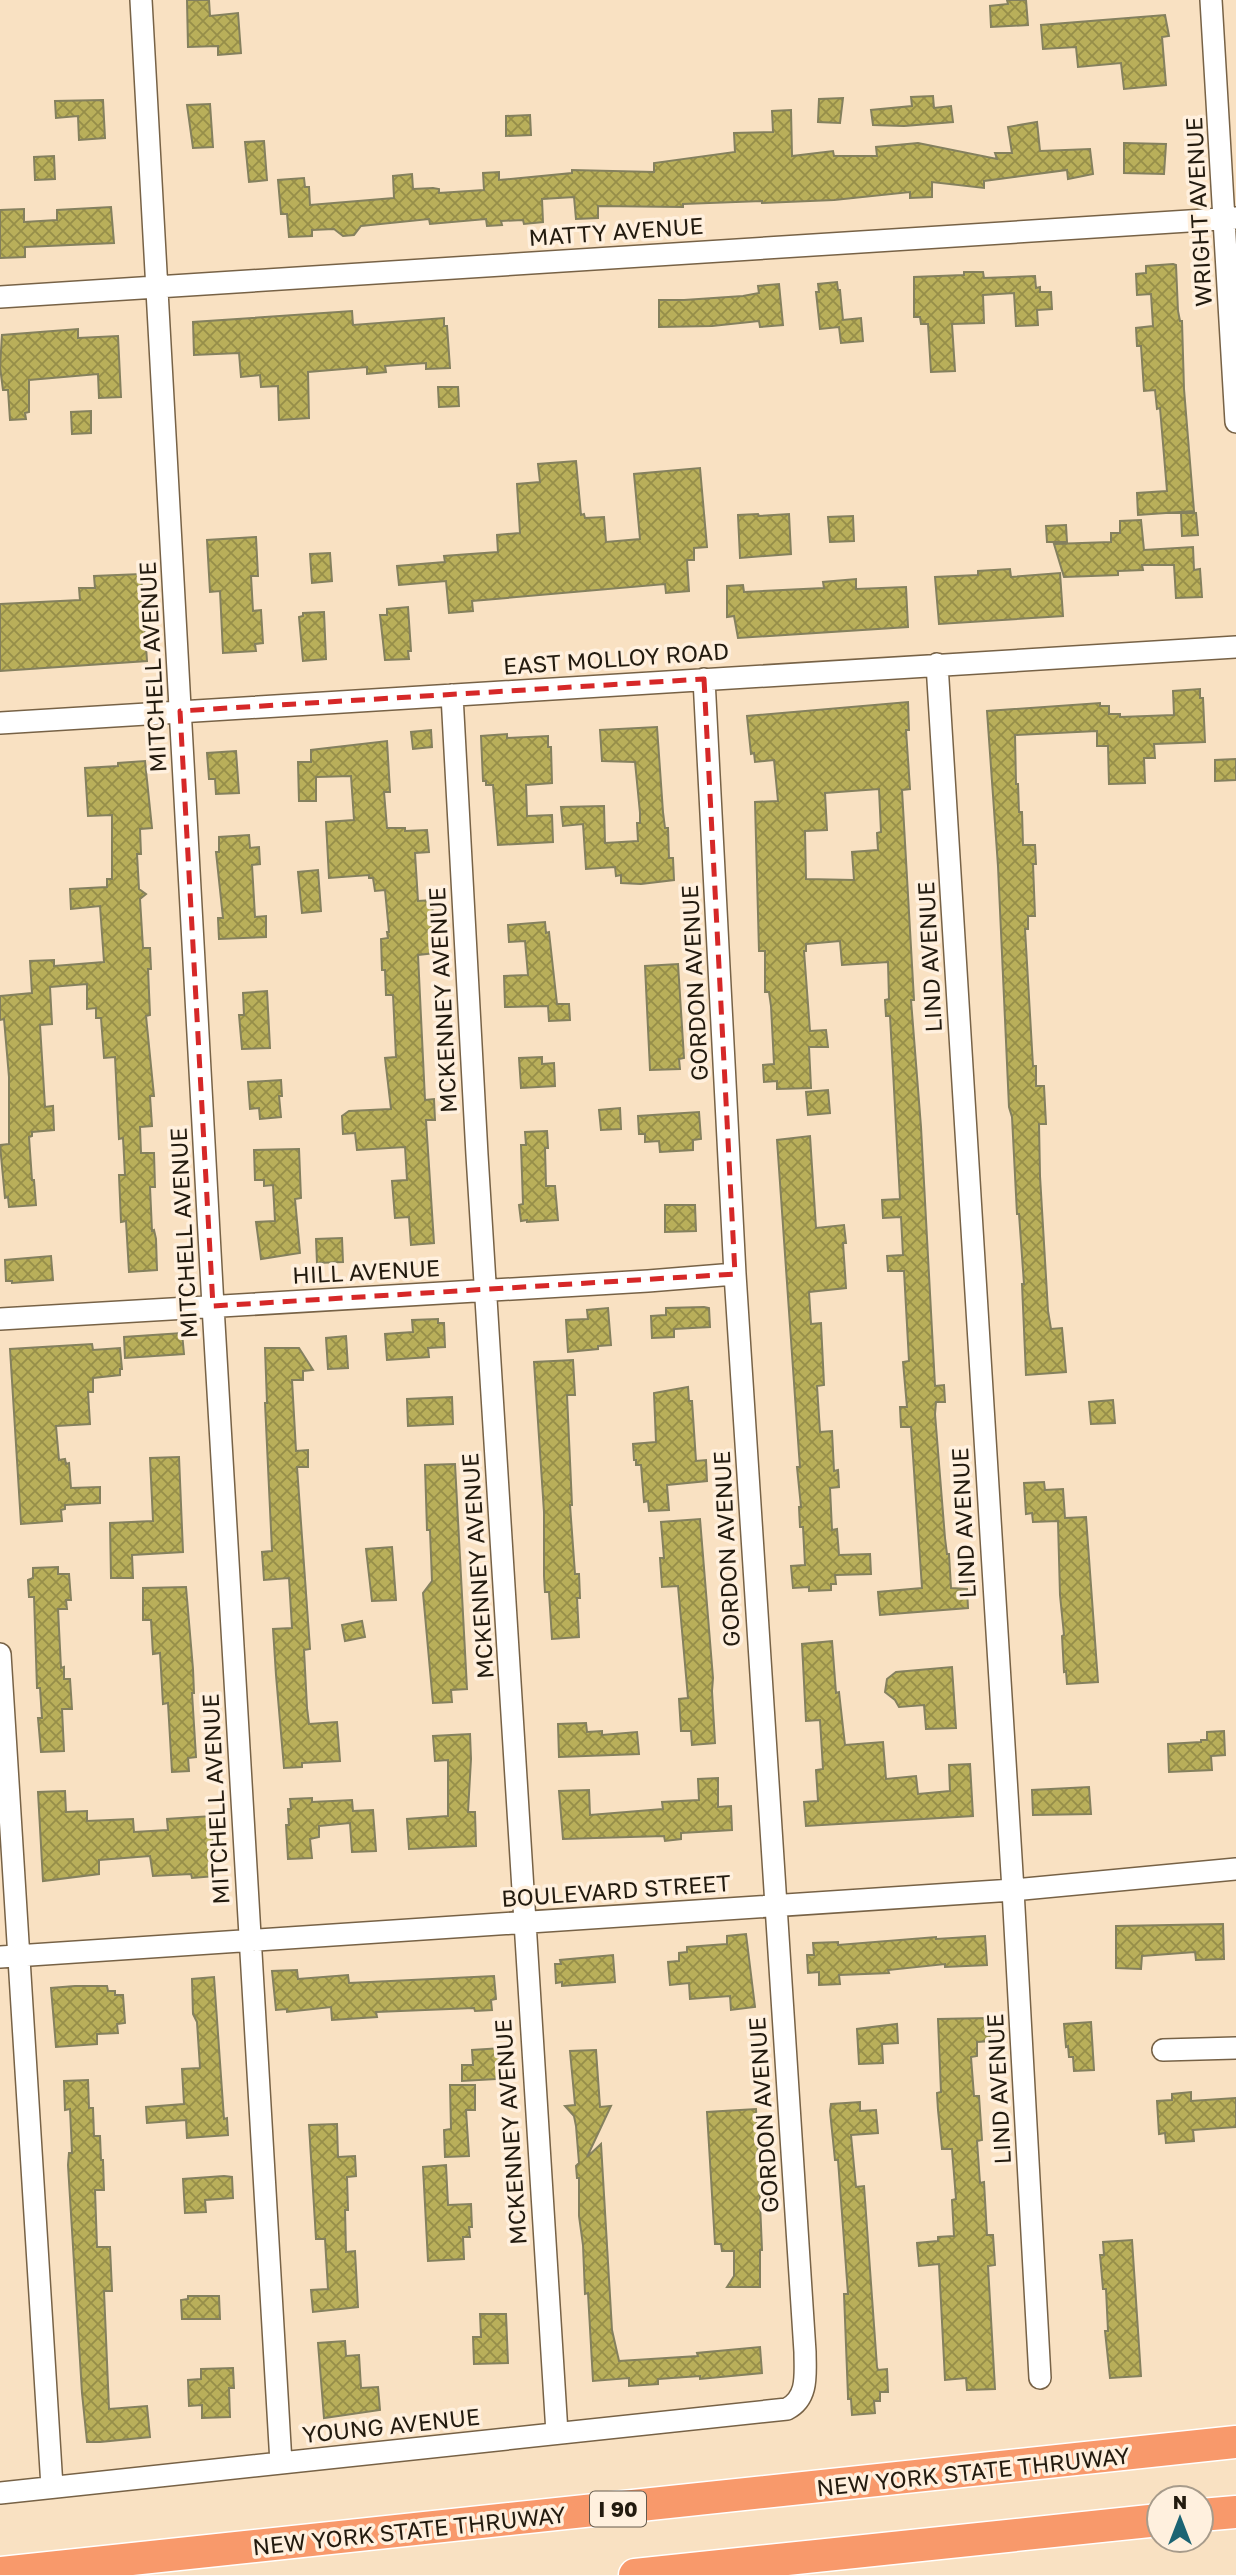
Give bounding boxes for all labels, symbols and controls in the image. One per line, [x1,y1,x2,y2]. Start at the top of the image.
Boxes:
street label: WRIGHT AVENUE [1179,117,1217,307]
street label: MATTY AVENUE [528,211,704,251]
street label: MITCHELL AVENUE [132,561,172,773]
street label: EAST MOLLOY ROAD [502,636,730,680]
street label: LIND AVENUE [911,881,947,1033]
street label: GORDON AVENUE [675,884,713,1082]
street label: MCKENNEY AVENUE [422,886,462,1114]
street label: MITCHELL AVENUE [163,1127,203,1339]
street label: HILL AVENUE [291,1253,441,1289]
street label: LIND AVENUE [945,1447,981,1599]
street label: GORDON AVENUE [707,1450,745,1648]
street label: MCKENNEY AVENUE [455,1452,499,1680]
street label: MITCHELL AVENUE [195,1693,235,1905]
street label: BOULEVARD STREET [500,1868,732,1912]
street label: LIND AVENUE [980,2013,1016,2165]
street label: GORDON AVENUE [742,2016,784,2214]
street label: MCKENNEY AVENUE [488,2018,532,2246]
street label: YOUNG AVENUE [301,2402,481,2448]
street label: NEW YORK STATE THRUWAY [815,2441,1131,2501]
north arrow [1145,2484,1215,2554]
text: N [1173,2490,1187,2513]
road number: I 90 [590,2492,646,2526]
street label: NEW YORK STATE THRUWAY [251,2500,567,2560]

